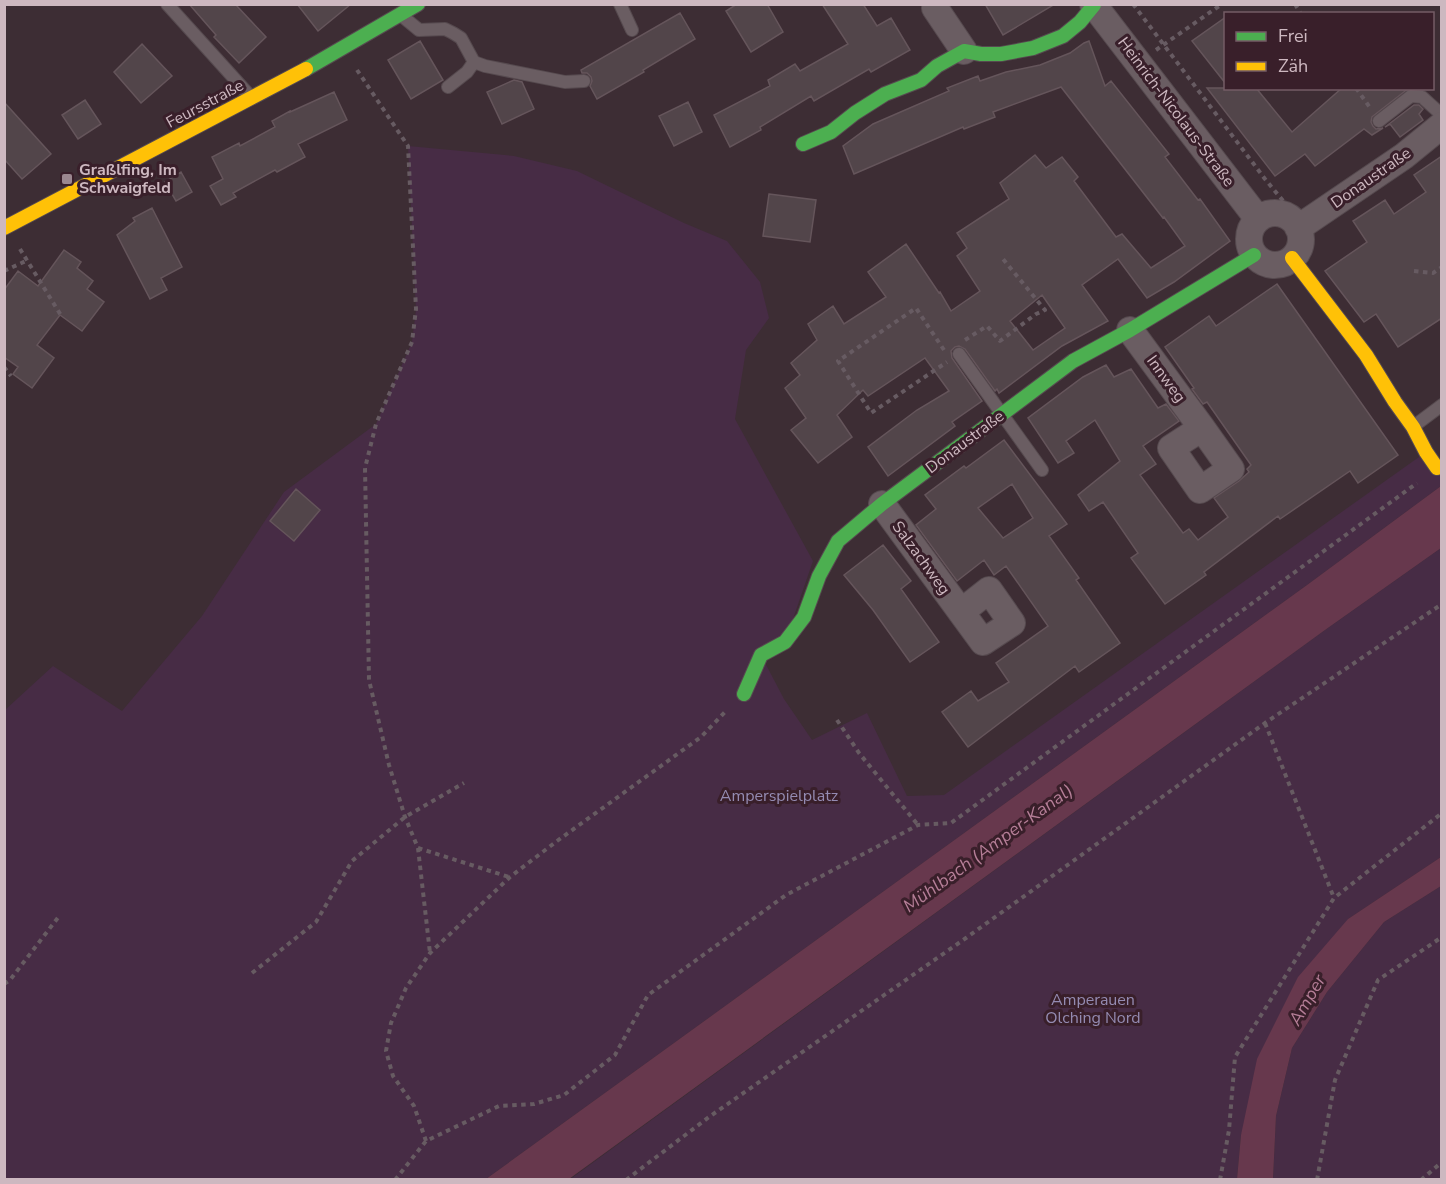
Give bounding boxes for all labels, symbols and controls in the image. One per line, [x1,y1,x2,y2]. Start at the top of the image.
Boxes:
legend [1224,12,1434,90]
text: Frei [1278,24,1308,48]
street label: Heinrich-Nicolaus-Straße [1112,33,1240,191]
text: Zäh [1278,54,1308,78]
street label: Feursstraße [162,74,248,134]
street label: Donaustraße [1327,142,1415,214]
place label: Graßlfing, Im Schwaigfeld [79,159,177,199]
marker: Graßlfing, Im Schwaigfeld [60,172,74,186]
street label: Innweg [1141,351,1191,407]
street label: Donaustraße [921,405,1009,479]
street label: Salzachweg [887,517,955,599]
water label: Mühlbach (Amper-Kanal) [898,778,1078,918]
park label: Amperspielplatz [720,785,838,807]
water label: Amper [1282,970,1331,1031]
park label: Amperauen Olching Nord [1045,989,1141,1029]

